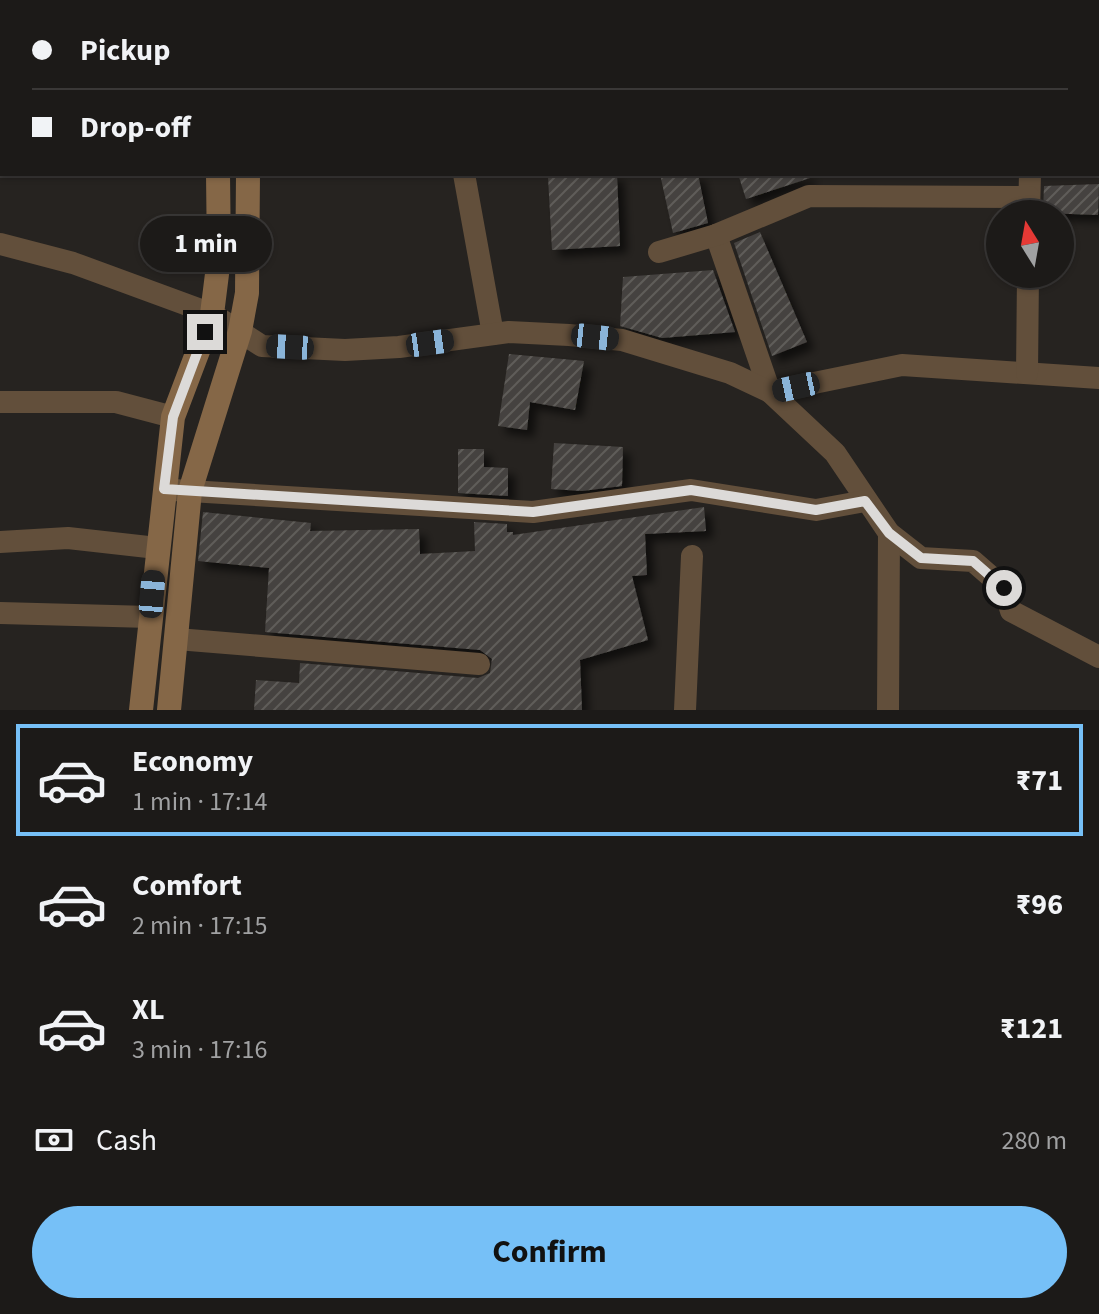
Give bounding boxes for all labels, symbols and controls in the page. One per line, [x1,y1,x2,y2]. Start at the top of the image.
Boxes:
text: Pickup [80,29,170,72]
text: Drop-off [80,106,191,149]
north arrow [986,200,1074,288]
map controls [986,200,1074,288]
callout: 1 min [139,216,271,272]
text: 1 min [174,225,238,262]
route end [187,314,223,350]
car [570,323,620,351]
car [405,328,455,358]
car [265,334,315,360]
car [770,370,822,404]
car [138,569,166,619]
route start [986,570,1022,606]
text: Economy [132,740,253,783]
icon: car [36,744,108,816]
text: ₹71 [1015,759,1063,802]
text: 1 min · 17:14 [132,783,267,820]
text: Comfort [132,864,242,907]
icon: car [36,868,108,940]
text: ₹96 [1015,883,1063,926]
text: 2 min · 17:15 [132,907,267,944]
text: XL [132,988,165,1031]
icon: car [36,992,108,1064]
text: ₹121 [1000,1007,1063,1050]
text: 3 min · 17:16 [132,1031,267,1068]
icon: cash [32,1118,76,1162]
text: Cash [96,1119,157,1162]
text: 280 m [1001,1122,1067,1159]
button: Confirm [32,1206,1067,1298]

